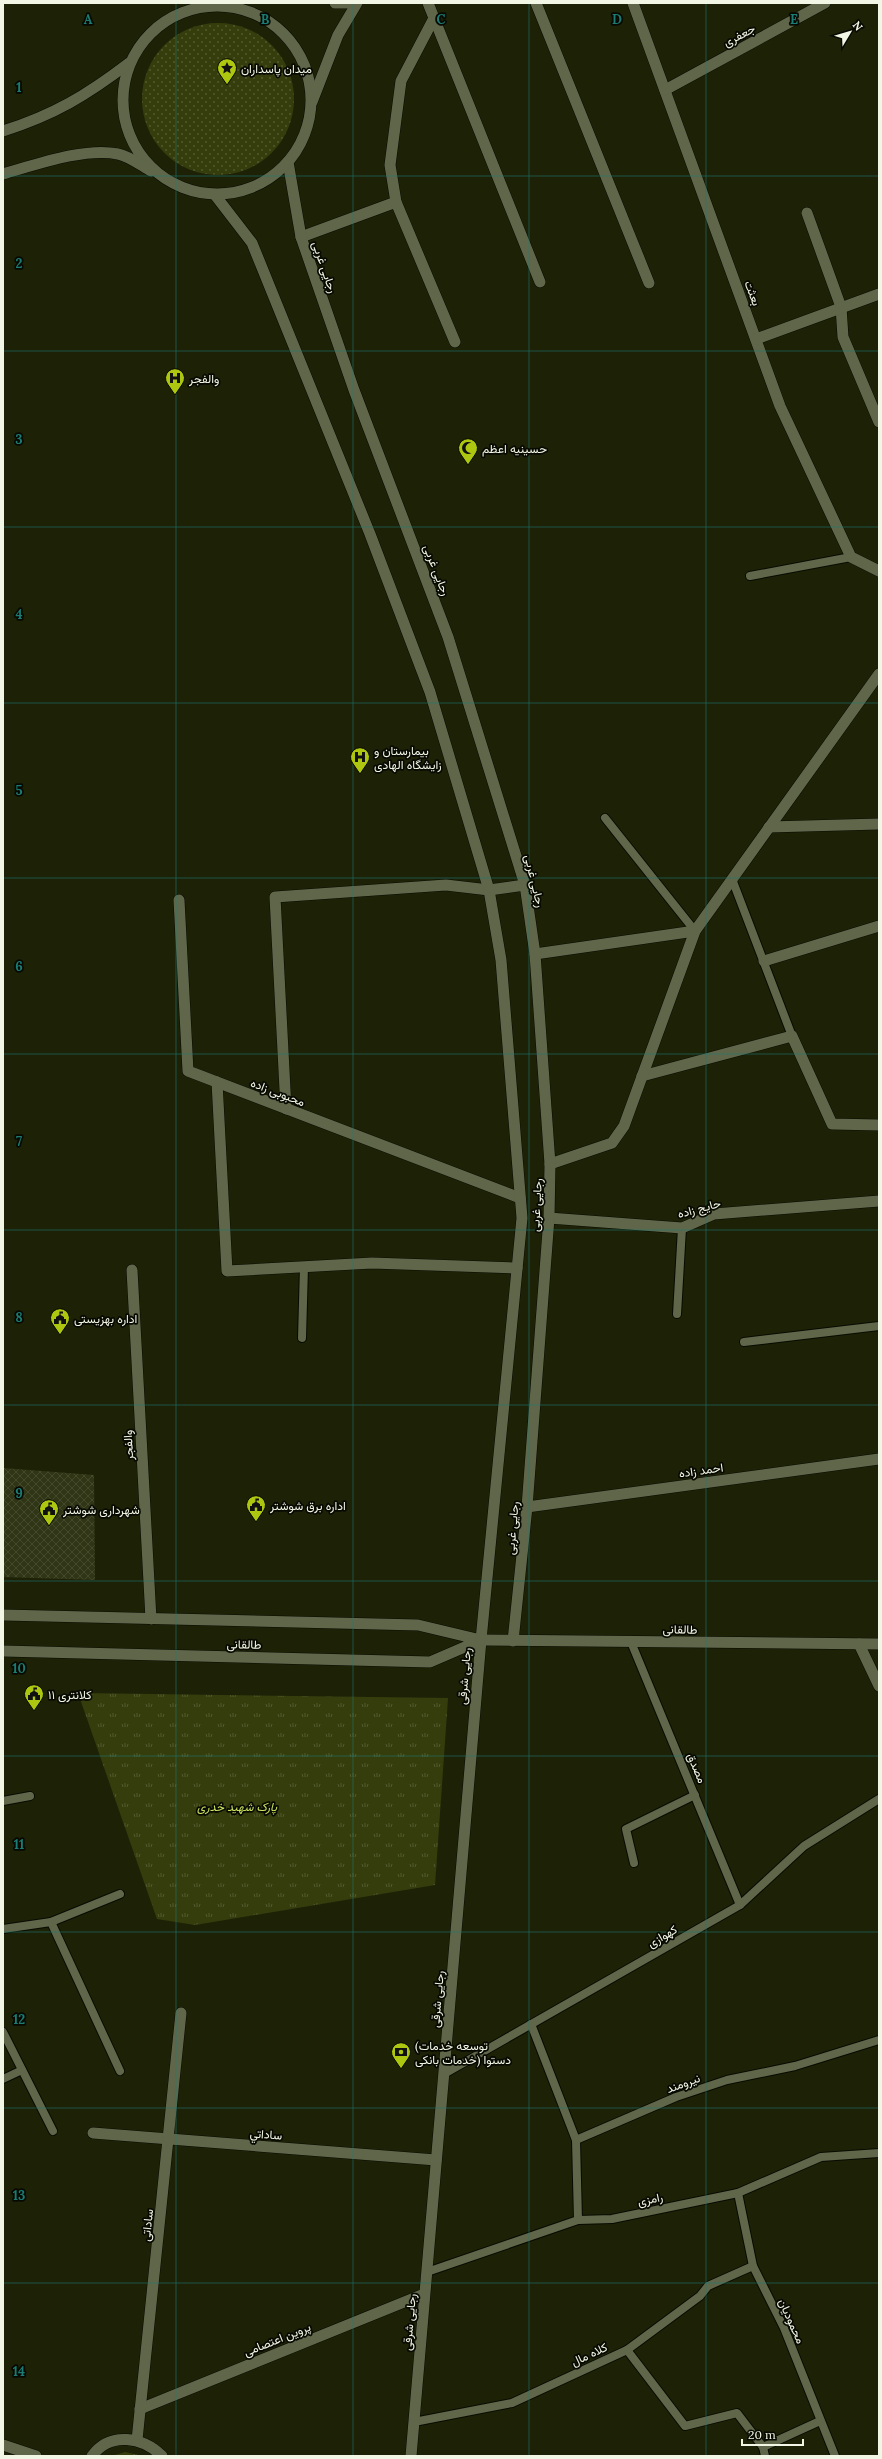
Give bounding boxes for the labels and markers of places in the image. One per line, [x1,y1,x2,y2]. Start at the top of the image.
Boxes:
place icon: میدان پاسداران [216,57,238,85]
place label: میدان پاسداران [241,61,312,77]
hospital icon: والفجر [164,367,186,395]
place label: والفجر [188,371,219,387]
mosque icon: حسینیه اعظم [457,437,479,465]
place label: حسینیه اعظم [482,441,547,457]
place label: بیمارستان و زایشگاه الهادی [374,743,442,773]
hospital icon: بیمارستان و زایشگاه الهادی [349,746,371,774]
public building icon: اداره بهزیستی [49,1307,71,1335]
place label: اداره بهزیستی [74,1311,137,1327]
public building icon: اداره برق شوشتر [245,1494,267,1522]
public building icon: شهرداری شوشتر [38,1498,60,1526]
place label: اداره برق شوشتر [269,1498,346,1514]
place label: شهرداری شوشتر [62,1502,140,1518]
public building icon: کلانتری ۱۱ [23,1683,45,1711]
place label: کلانتری ۱۱ [48,1687,91,1703]
place label: (توسعه خدمات دستوا (خدمات بانکی [415,2038,511,2068]
bank icon: (توسعه خدمات دستوا (خدمات بانکی [390,2041,412,2069]

